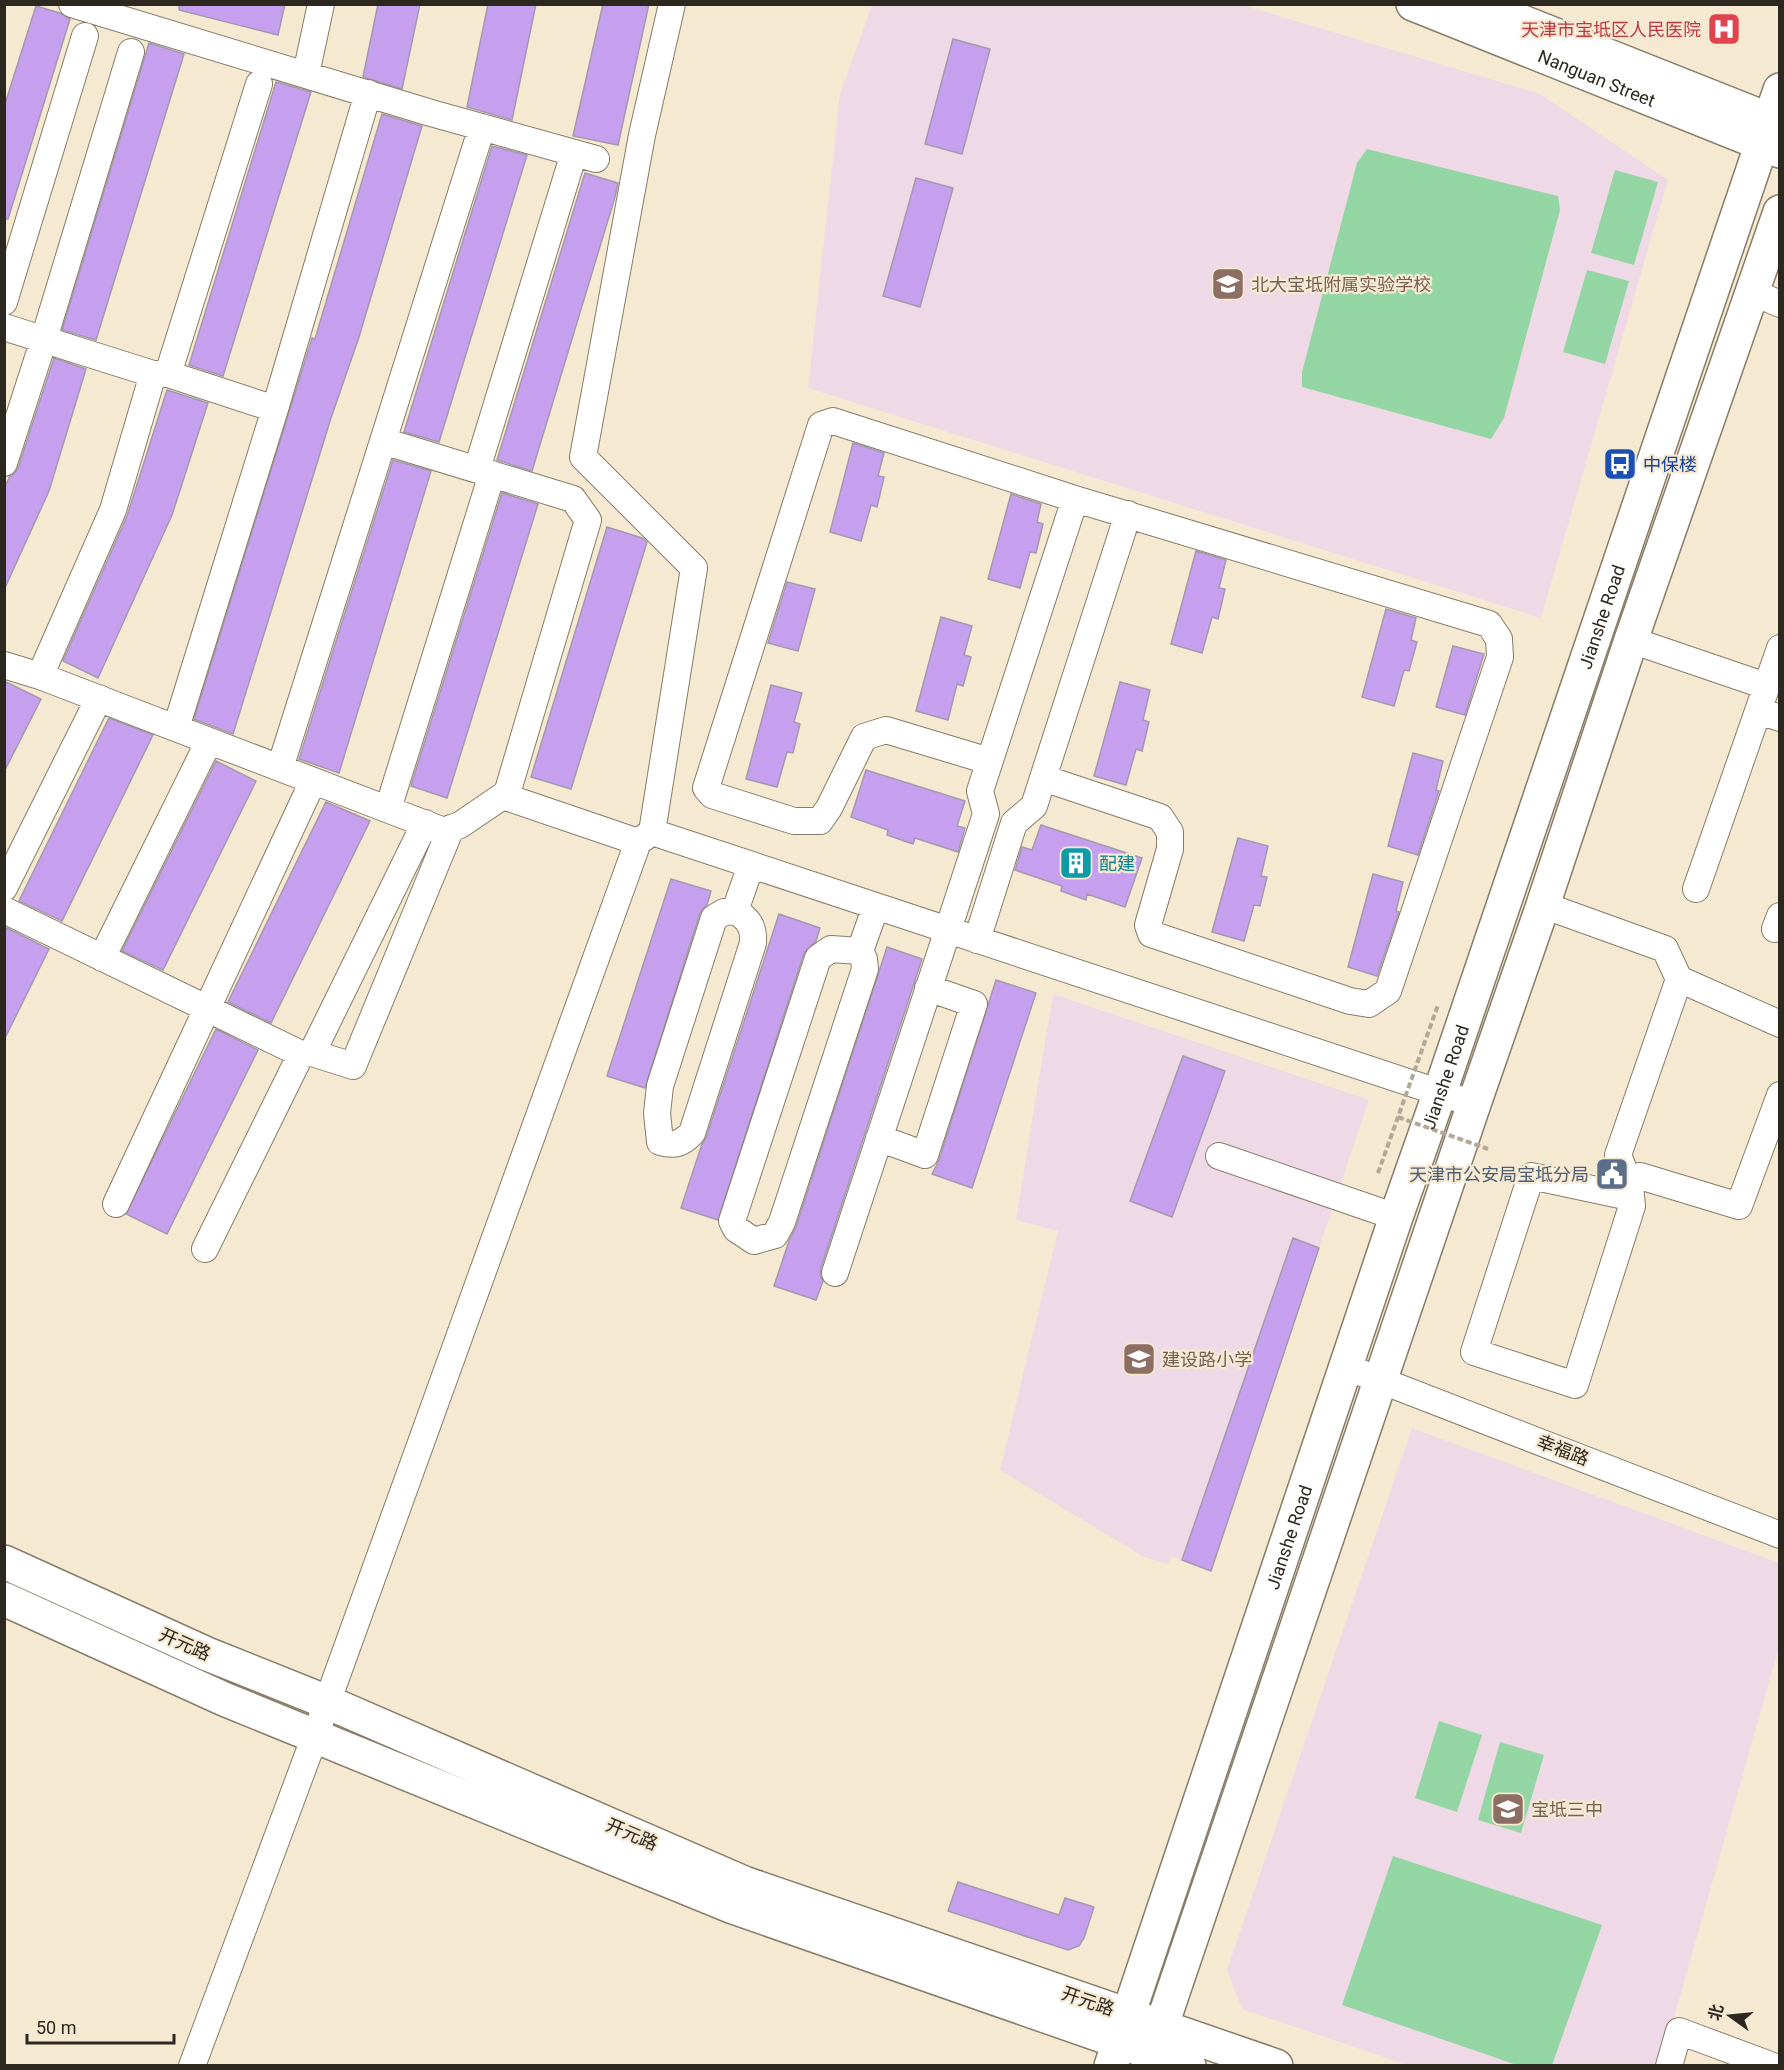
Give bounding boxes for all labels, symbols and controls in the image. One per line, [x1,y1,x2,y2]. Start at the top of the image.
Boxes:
hospital icon: 天津市宝坻区人民医院 [1706,11,1742,47]
place label: 天津市宝坻区人民医院 [1521,19,1701,40]
street label: Nanguan Street [1535,45,1659,111]
school or university icon: 北大宝坻附属实验学校 [1210,266,1246,302]
place label: 北大宝坻附属实验学校 [1251,274,1431,295]
bus stop icon: 中保楼 [1602,446,1638,482]
place label: 中保楼 [1643,454,1697,475]
street label: Jianshe Road [1574,562,1629,672]
building icon: 配建 [1058,845,1094,881]
place label: 配建 [1099,853,1135,874]
street label: Jianshe Road [1417,1022,1473,1132]
public building icon: 天津市公安局宝坻分局 [1594,1156,1630,1192]
place label: 天津市公安局宝坻分局 [1409,1164,1589,1185]
school or university icon: 建设路小学 [1121,1341,1157,1377]
place label: 建设路小学 [1162,1349,1252,1370]
street label: 幸福路 [1534,1431,1592,1469]
street label: Jianshe Road [1261,1482,1316,1592]
street label: 开元路 [156,1623,214,1665]
school or university icon: 宝坻三中 [1490,1791,1526,1827]
place label: 宝坻三中 [1531,1799,1603,1820]
street label: 开元路 [603,1814,661,1854]
street label: 开元路 [1059,1982,1117,2020]
north arrow [1700,1986,1760,2046]
text: 北 [1705,2002,1727,2022]
scale bar [27,2007,174,2045]
text: 50 m [36,2017,76,2038]

